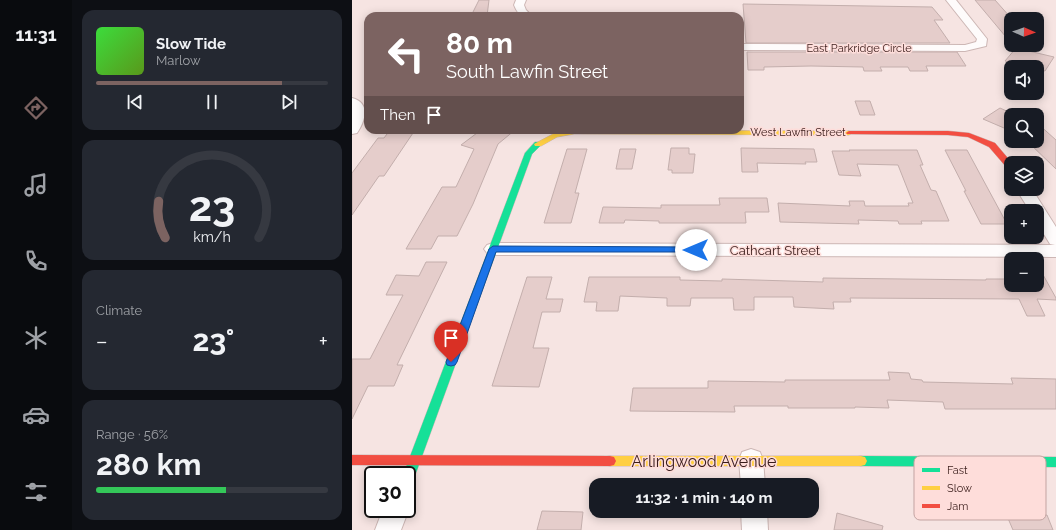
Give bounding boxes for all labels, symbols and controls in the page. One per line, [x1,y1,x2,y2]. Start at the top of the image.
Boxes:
north arrow [1004,12,1044,52]
map controls [1004,12,1044,292]
text: 11:31 [15,24,57,45]
text: 80 m [446,27,513,60]
icon: left [380,28,432,80]
text: Slow Tide [156,35,226,53]
street label: East Parkridge Circle [806,42,912,55]
text: Marlow [156,53,201,68]
button: sound [1004,60,1044,100]
text: South Lawfin Street [446,61,608,82]
icon: previous [124,91,146,113]
icon: pause [201,91,223,113]
icon: next [278,91,300,113]
icon: directions [22,94,50,122]
icon: arrive [423,104,445,126]
text: Then [380,106,415,124]
button: search [1004,108,1044,148]
street label: West Lawfin Street [750,126,846,139]
button: layers [1004,156,1044,196]
icon: music [22,171,50,199]
text: 23 [189,182,235,231]
button: + [1004,204,1044,244]
text: km/h [193,229,231,245]
position arrow [675,229,717,271]
street label: Cathcart Street [730,243,821,258]
icon: phone [22,247,50,275]
button: − [1004,252,1044,292]
text: Climate [96,303,142,318]
pin [434,321,468,362]
text: 23° [192,323,234,358]
icon: climate [22,324,50,352]
icon: arrive [440,327,462,349]
text: − [96,328,108,354]
text: + [319,328,328,354]
icon: car [22,401,50,429]
text: Range · 56% [96,427,168,442]
text: 280 km [96,447,201,482]
street label: Arlingwood Avenue [632,452,776,471]
legend [914,456,1046,520]
text: Fast [947,464,968,477]
speed limit sign: 30 [364,466,416,518]
icon: filters [22,478,50,506]
text: Slow [947,482,972,495]
text: 11:32 · 1 min · 140 m [635,489,773,507]
text: Jam [947,500,968,513]

